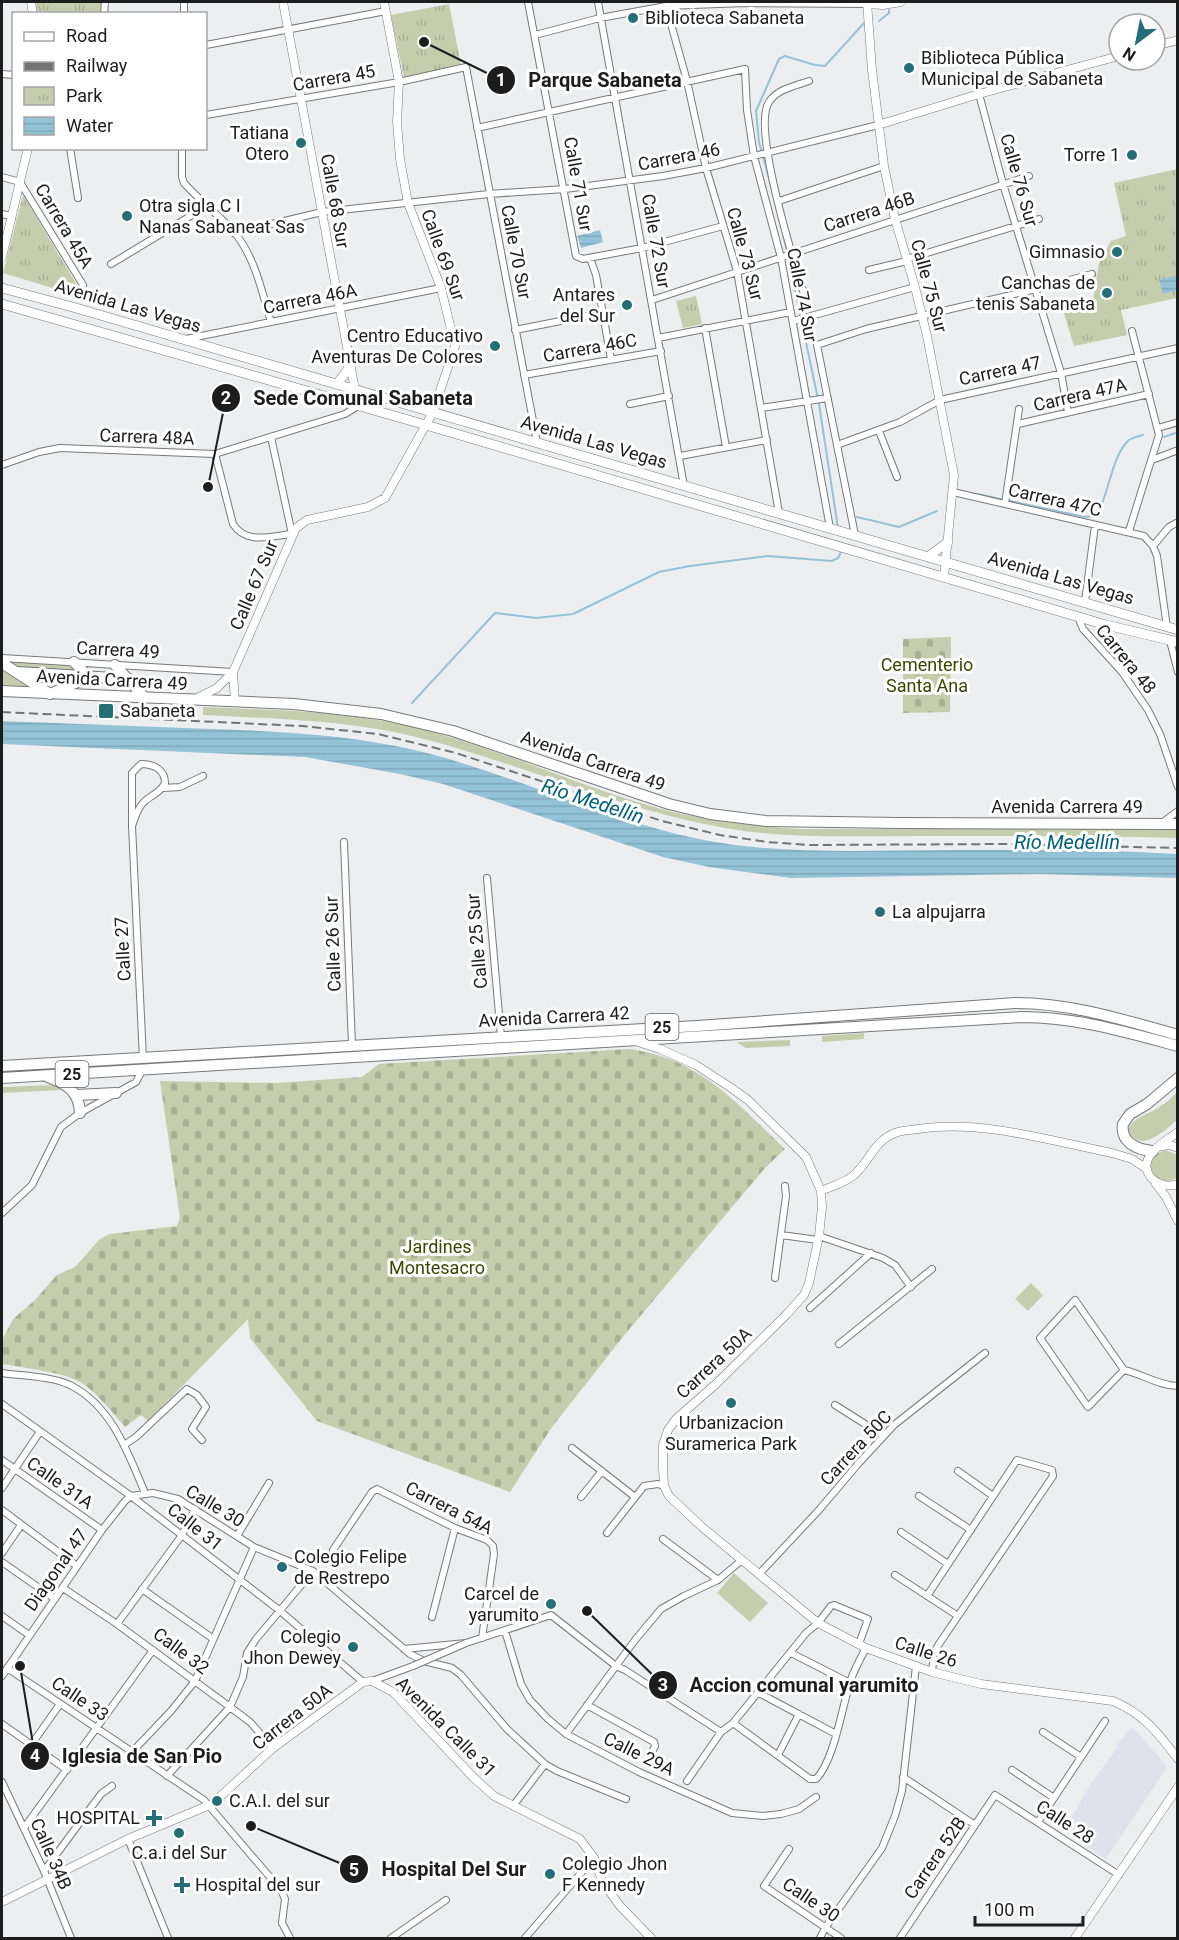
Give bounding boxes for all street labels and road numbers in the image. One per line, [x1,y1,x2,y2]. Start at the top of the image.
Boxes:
street label: Carrera 45 [291,60,377,95]
street label: Calle 76 Sur [996,131,1043,229]
street label: Calle 71 Sur [560,135,597,233]
street label: Carrera 46 [636,138,722,175]
street label: Calle 68 Sur [317,152,354,250]
street label: Carrera 45A [31,180,98,272]
street label: Carrera 46B [821,187,917,236]
street label: Calle 72 Sur [638,192,675,290]
street label: Calle 70 Sur [497,203,536,301]
street label: Calle 73 Sur [723,205,768,303]
street label: Calle 69 Sur [417,206,470,303]
street label: Calle 75 Sur [907,237,952,335]
street label: Calle 74 Sur [783,246,822,344]
street label: Avenida Las Vegas [53,275,204,336]
street label: Carrera 46A [261,279,359,318]
street label: Carrera 46C [541,329,639,366]
street label: Carrera 47 [957,352,1043,389]
street label: Carrera 47A [1031,374,1129,415]
street label: Avenida Las Vegas [519,411,670,472]
street label: Carrera 48A [99,424,195,449]
street label: Carrera 47C [1006,479,1104,520]
street label: Calle 67 Sur [225,537,282,633]
street label: Avenida Las Vegas [986,547,1137,608]
street label: Carrera 48 [1092,620,1161,698]
street label: Carrera 49 [76,637,160,662]
street label: Avenida Carrera 49 [36,665,188,694]
street label: Avenida Carrera 49 [518,726,668,795]
street label: Avenida Carrera 49 [991,796,1143,817]
street label: Calle 25 Sur [462,892,491,990]
street label: Calle 26 Sur [320,896,345,992]
street label: Calle 27 [110,916,135,982]
street label: Avenida Carrera 42 [478,1002,630,1031]
road number: 25 [646,1014,678,1040]
road number: 25 [56,1061,88,1087]
street label: Carrera 50A [672,1322,756,1403]
street label: Carrera 50C [816,1406,896,1490]
street label: Calle 31A [23,1452,98,1513]
street label: Carrera 54A [402,1477,497,1539]
street label: Calle 30 [182,1480,248,1531]
street label: Calle 31 [163,1498,227,1555]
street label: Diagonal 47 [20,1525,91,1615]
street label: Calle 32 [149,1623,213,1678]
street label: Calle 26 [892,1632,960,1671]
street label: Calle 33 [48,1672,113,1725]
street label: Avenida Calle 31 [392,1672,501,1781]
street label: Carrera 50A [248,1679,336,1754]
street label: Calle 29A [600,1727,678,1780]
street label: Calle 28 [1032,1795,1098,1848]
street label: Carrera 52B [899,1813,970,1903]
street label: Calle 34B [26,1815,76,1893]
street label: Calle 30 [779,1873,844,1926]

